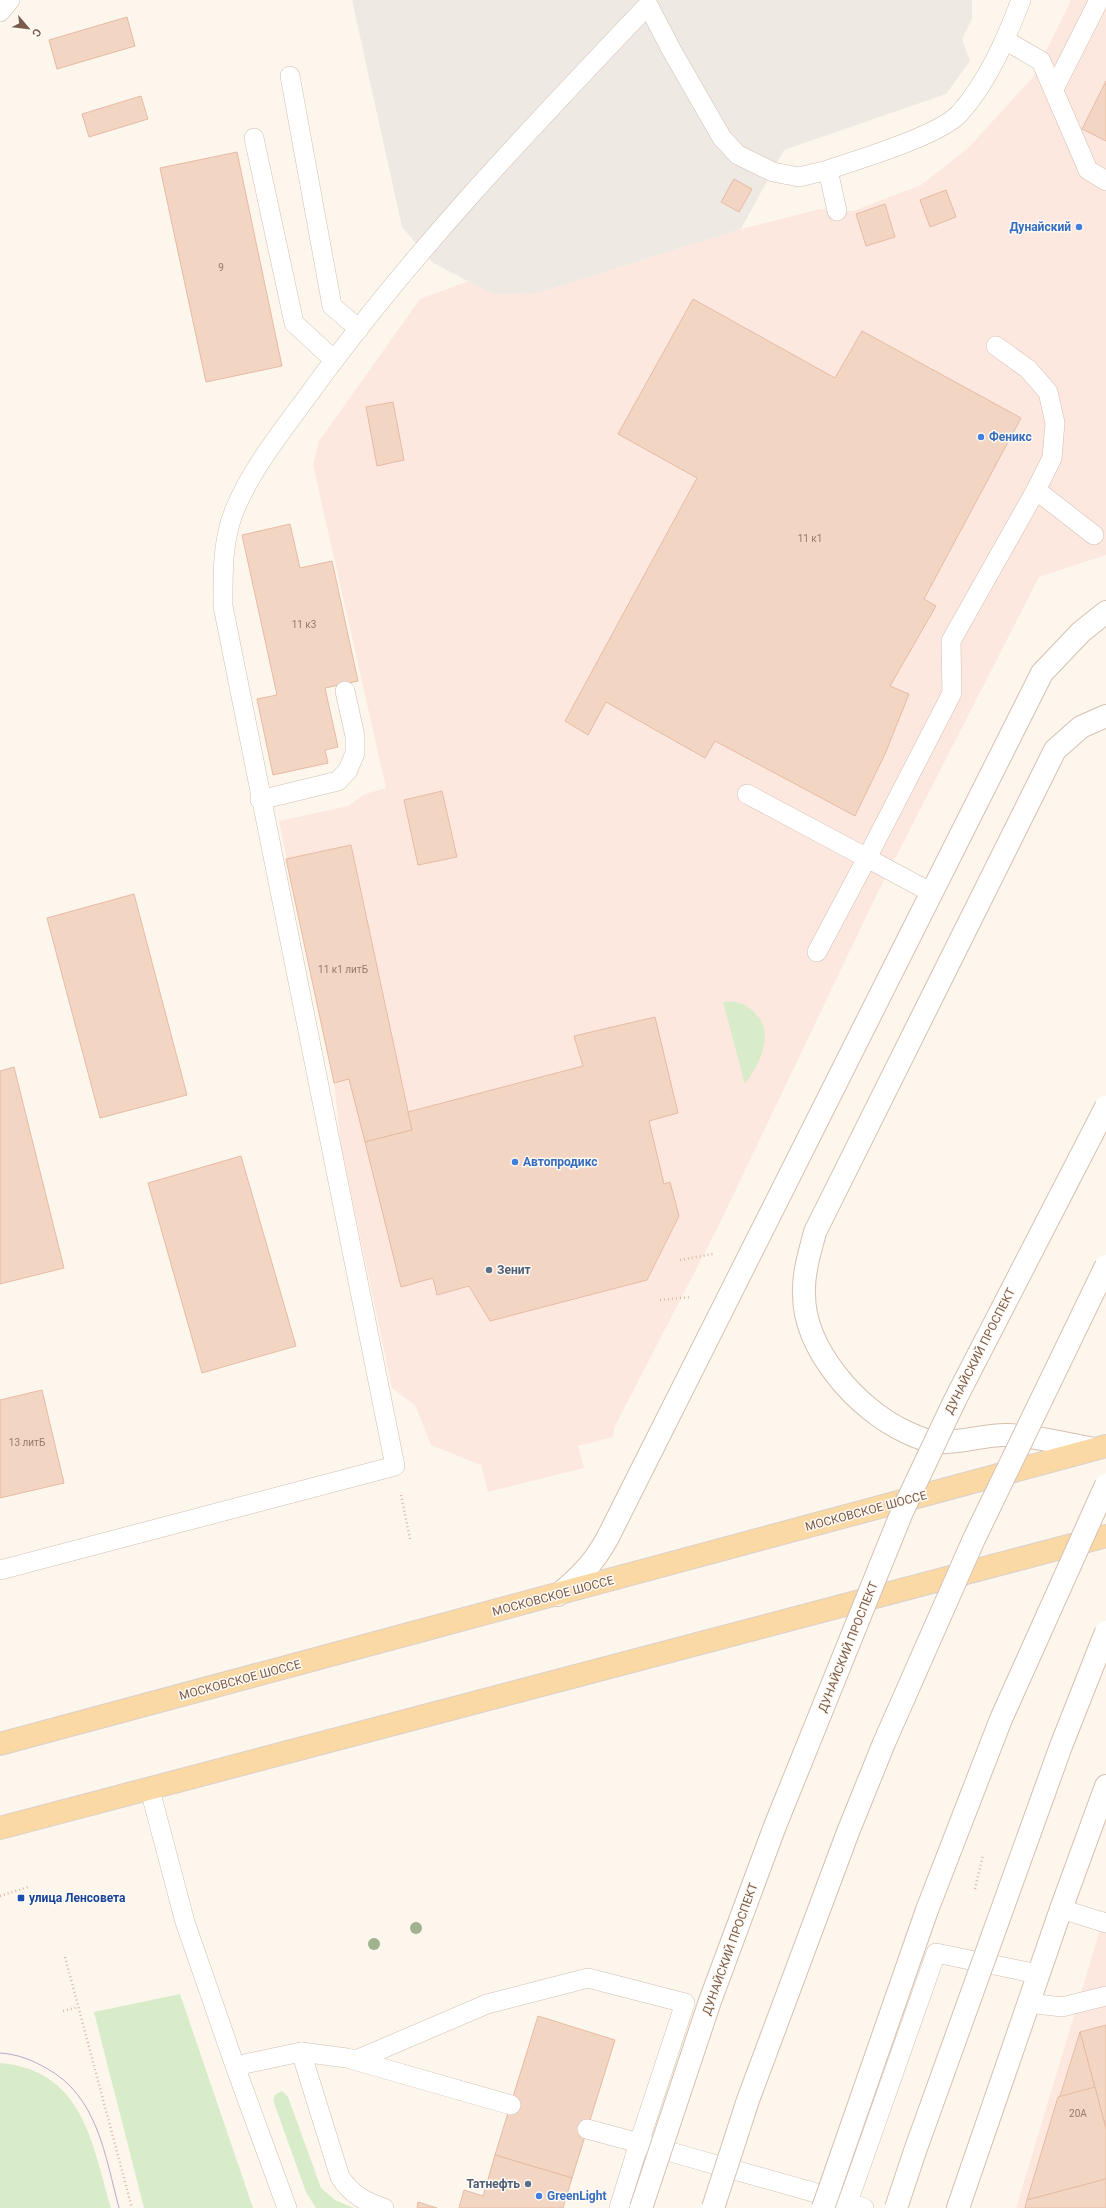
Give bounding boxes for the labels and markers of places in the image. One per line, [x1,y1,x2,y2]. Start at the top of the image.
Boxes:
place label: Дунайский [1009,220,1071,234]
marker: Дунайский [1074,222,1084,232]
place label: Феникс [989,430,1032,444]
marker: Феникс [976,432,986,442]
place label: Автопродикс [523,1155,598,1169]
marker: Автопродикс [510,1157,520,1167]
place label: Зенит [497,1263,531,1277]
marker: Зенит [484,1265,494,1275]
place label: улица Ленсовета [29,1891,126,1905]
marker: улица Ленсовета [16,1893,26,1903]
place label: Татнефть [466,2177,520,2191]
marker: Татнефть [523,2179,533,2189]
place label: GreenLight [547,2189,606,2203]
marker: GreenLight [534,2191,544,2201]

